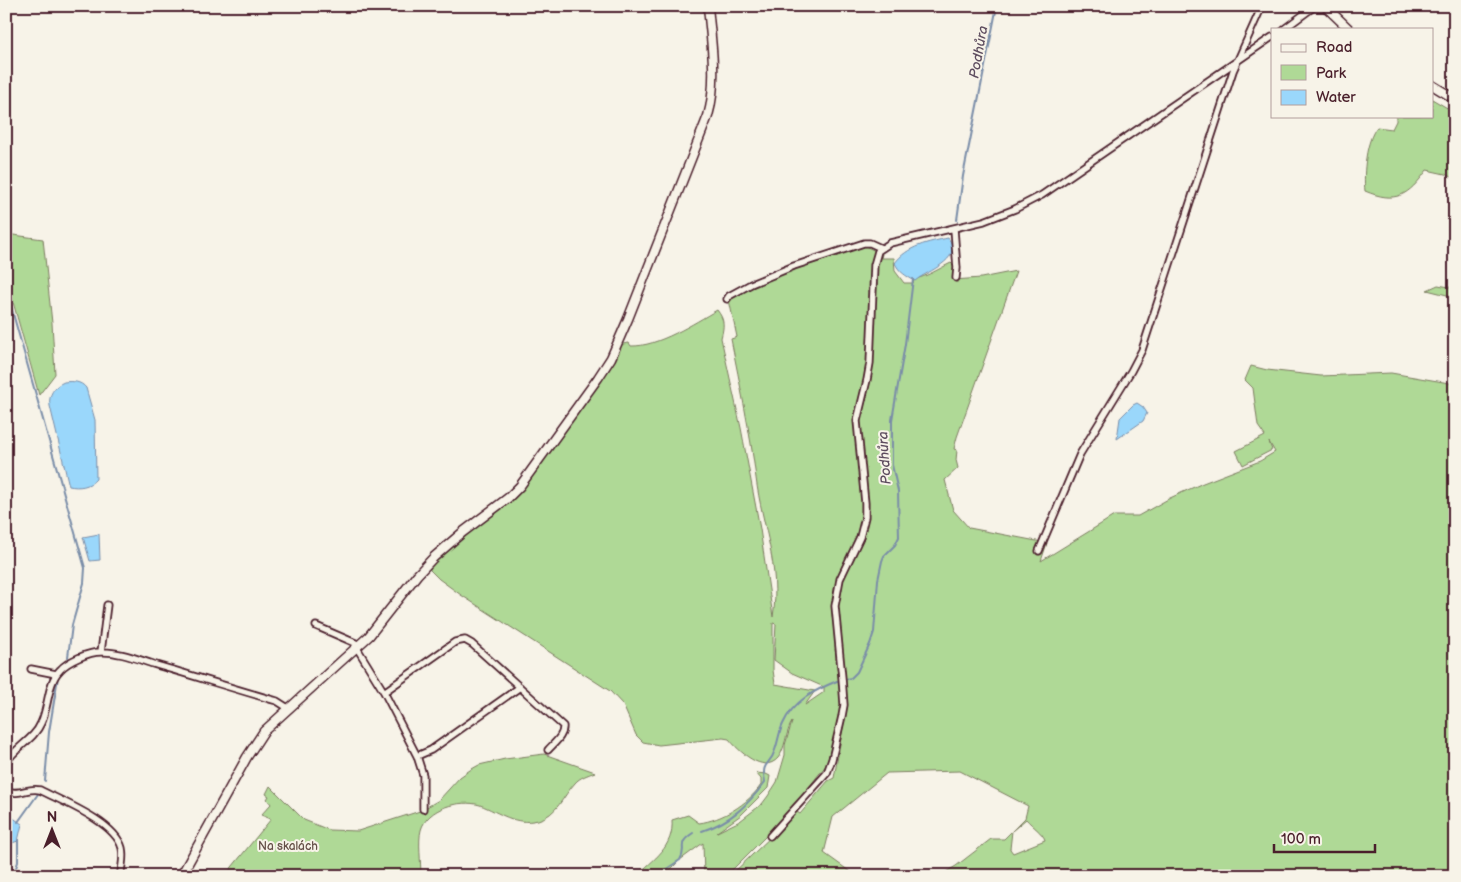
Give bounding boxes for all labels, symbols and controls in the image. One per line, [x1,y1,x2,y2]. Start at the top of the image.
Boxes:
water label: Podhůra [966,24,991,80]
legend [1271,28,1434,118]
text: Road [1316,38,1352,57]
text: Park [1316,64,1347,83]
text: Water [1316,88,1356,107]
water label: Podhůra [874,431,895,485]
north arrow [28,804,78,854]
text: N [47,809,57,826]
scale bar [1274,822,1375,854]
text: 100 m [1281,830,1321,849]
park label: Na skalách [258,839,318,854]

